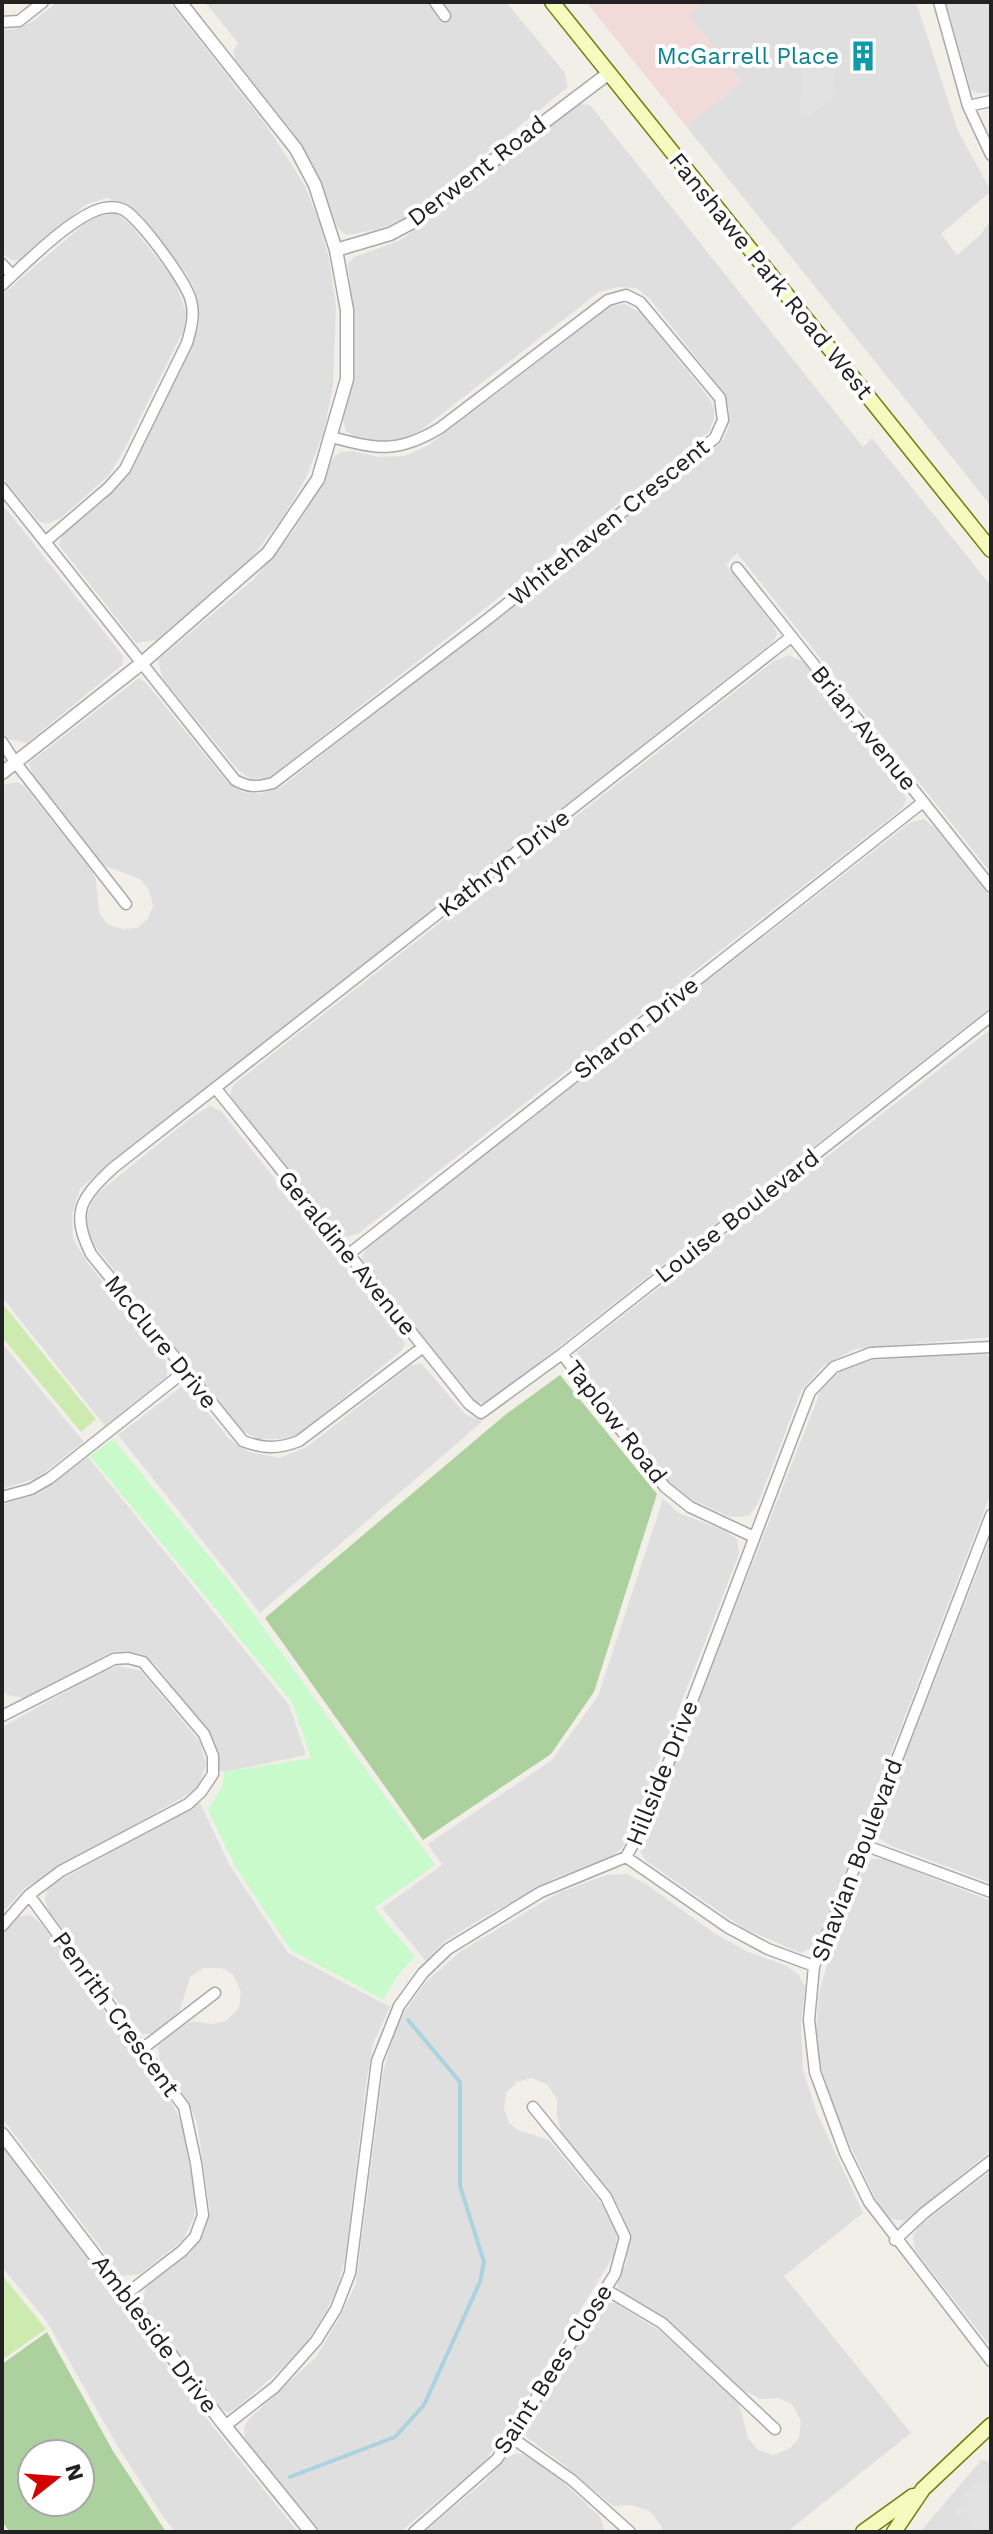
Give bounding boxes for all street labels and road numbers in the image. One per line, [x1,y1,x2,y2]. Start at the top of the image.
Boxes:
street label: Derwent Road [402,110,552,232]
street label: Fanshawe Park Road West [663,147,879,405]
street label: Whitehaven Crescent [503,432,715,612]
street label: Brian Avenue [805,660,923,796]
street label: Kathryn Drive [433,803,575,923]
street label: Sharon Drive [568,971,704,1085]
street label: Louise Boulevard [649,1143,825,1289]
street label: Geraldine Avenue [272,1165,422,1341]
street label: McClure Drive [99,1270,223,1414]
street label: Taplow Road [559,1355,673,1489]
street label: Hillside Drive [620,1696,704,1850]
street label: Shavian Boulevard [805,1755,909,1965]
street label: Penrith Crescent [47,1926,185,2102]
street label: Ambleside Drive [86,2249,224,2419]
street label: Saint Bees Close [488,2279,618,2459]

